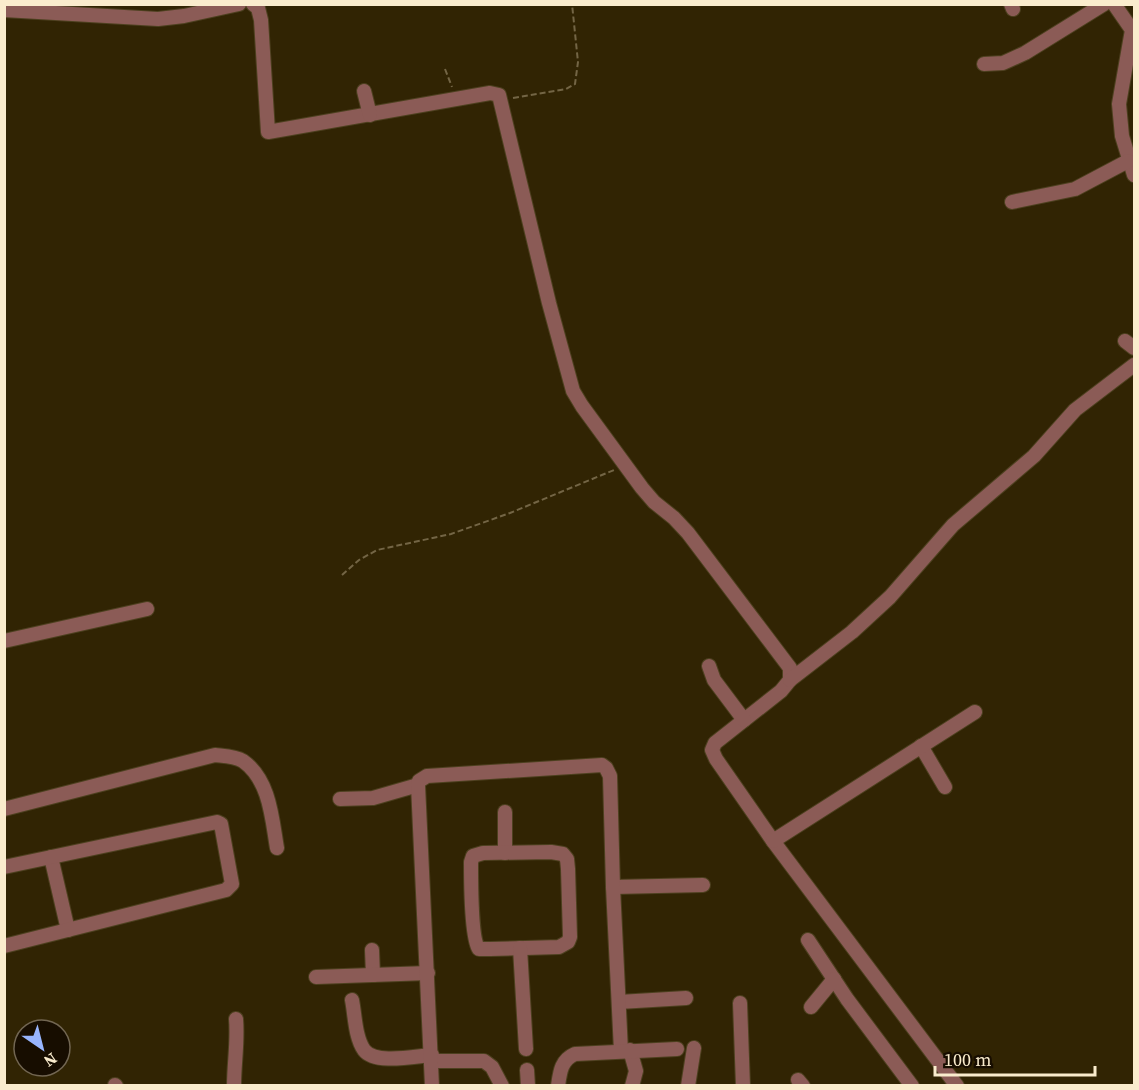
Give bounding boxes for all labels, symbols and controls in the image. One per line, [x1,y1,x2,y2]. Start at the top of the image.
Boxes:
north arrow [12,1018,72,1078]
scale bar [935,1039,1096,1077]
text: 100 m [944,1047,991,1072]
text: N [39,1048,62,1073]

